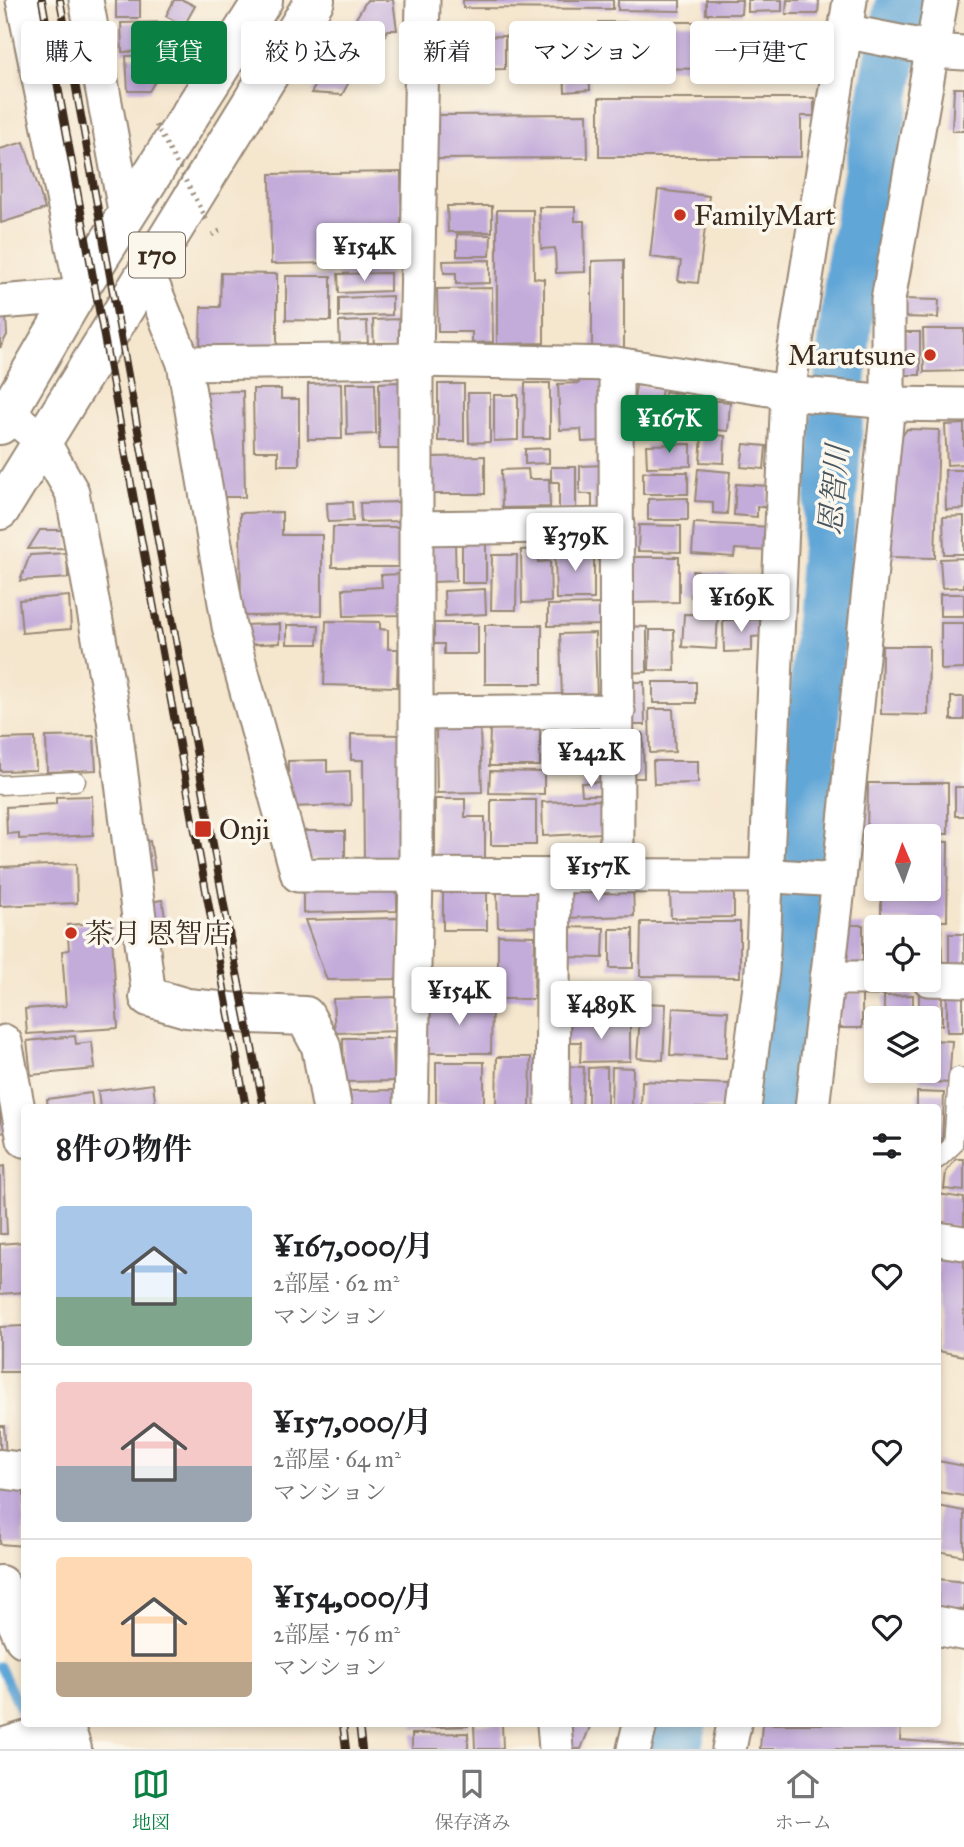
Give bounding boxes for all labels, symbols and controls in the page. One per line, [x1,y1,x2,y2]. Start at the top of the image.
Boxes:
chip: 購入 [21,21,117,84]
chip: 賃貸 [131,21,227,84]
chip: 絞り込み [241,21,385,84]
chip: 新着 [399,21,495,84]
chip: マンション [509,21,676,84]
chip: 一戸建て [690,21,834,84]
place label: FamilyMart [694,198,836,233]
marker: FamilyMart [672,207,688,223]
pin: ¥154K [315,224,413,283]
road number: 170 [129,232,185,278]
text: ¥154K [332,232,396,260]
place label: Marutsune [788,338,916,373]
marker: Marutsune [922,347,938,363]
pin: ¥167K [620,396,718,455]
text: ¥167K [637,404,701,432]
water label: 恩智川 [812,441,856,536]
pin: ¥379K [526,514,624,573]
text: ¥379K [542,522,608,550]
pin: ¥169K [692,574,790,634]
text: ¥169K [709,583,773,611]
pin: ¥242K [542,730,640,789]
text: ¥242K [558,738,624,766]
place label: Onji [219,812,270,847]
marker: Onji [193,819,213,839]
north arrow [864,824,942,901]
map controls [864,824,941,1083]
pin: ¥157K [549,844,647,903]
text: ¥157K [566,852,630,880]
button: locate [864,915,941,992]
place label: 茶月 恩智店 [85,916,231,951]
marker: 茶月 恩智店 [63,925,79,941]
pin: ¥154K [410,968,508,1027]
text: ¥154K [427,976,491,1004]
pin: ¥489K [552,982,650,1041]
text: ¥489K [567,990,635,1018]
button: layers [864,1006,941,1083]
icon: filters [868,1127,906,1165]
text: 8件の物件 [56,1131,192,1167]
text: ¥167,000/月 [273,1228,434,1264]
icon: home [112,1234,196,1318]
icon: heart [868,1257,906,1295]
text: 2部屋 · 62 m² [273,1269,399,1297]
text: マンション [273,1302,387,1330]
text: ¥157,000/月 [273,1404,432,1440]
icon: home [112,1410,196,1494]
icon: heart [868,1433,906,1471]
text: 2部屋 · 64 m² [273,1445,401,1473]
text: マンション [273,1478,387,1506]
text: ¥154,000/月 [273,1579,433,1615]
icon: home [112,1585,196,1669]
icon: heart [868,1608,906,1646]
text: 2部屋 · 76 m² [273,1620,400,1648]
text: マンション [273,1653,387,1681]
tab: 地図 [132,1765,170,1834]
tab: 保存済み [434,1765,511,1834]
tab: ホーム [775,1765,832,1834]

